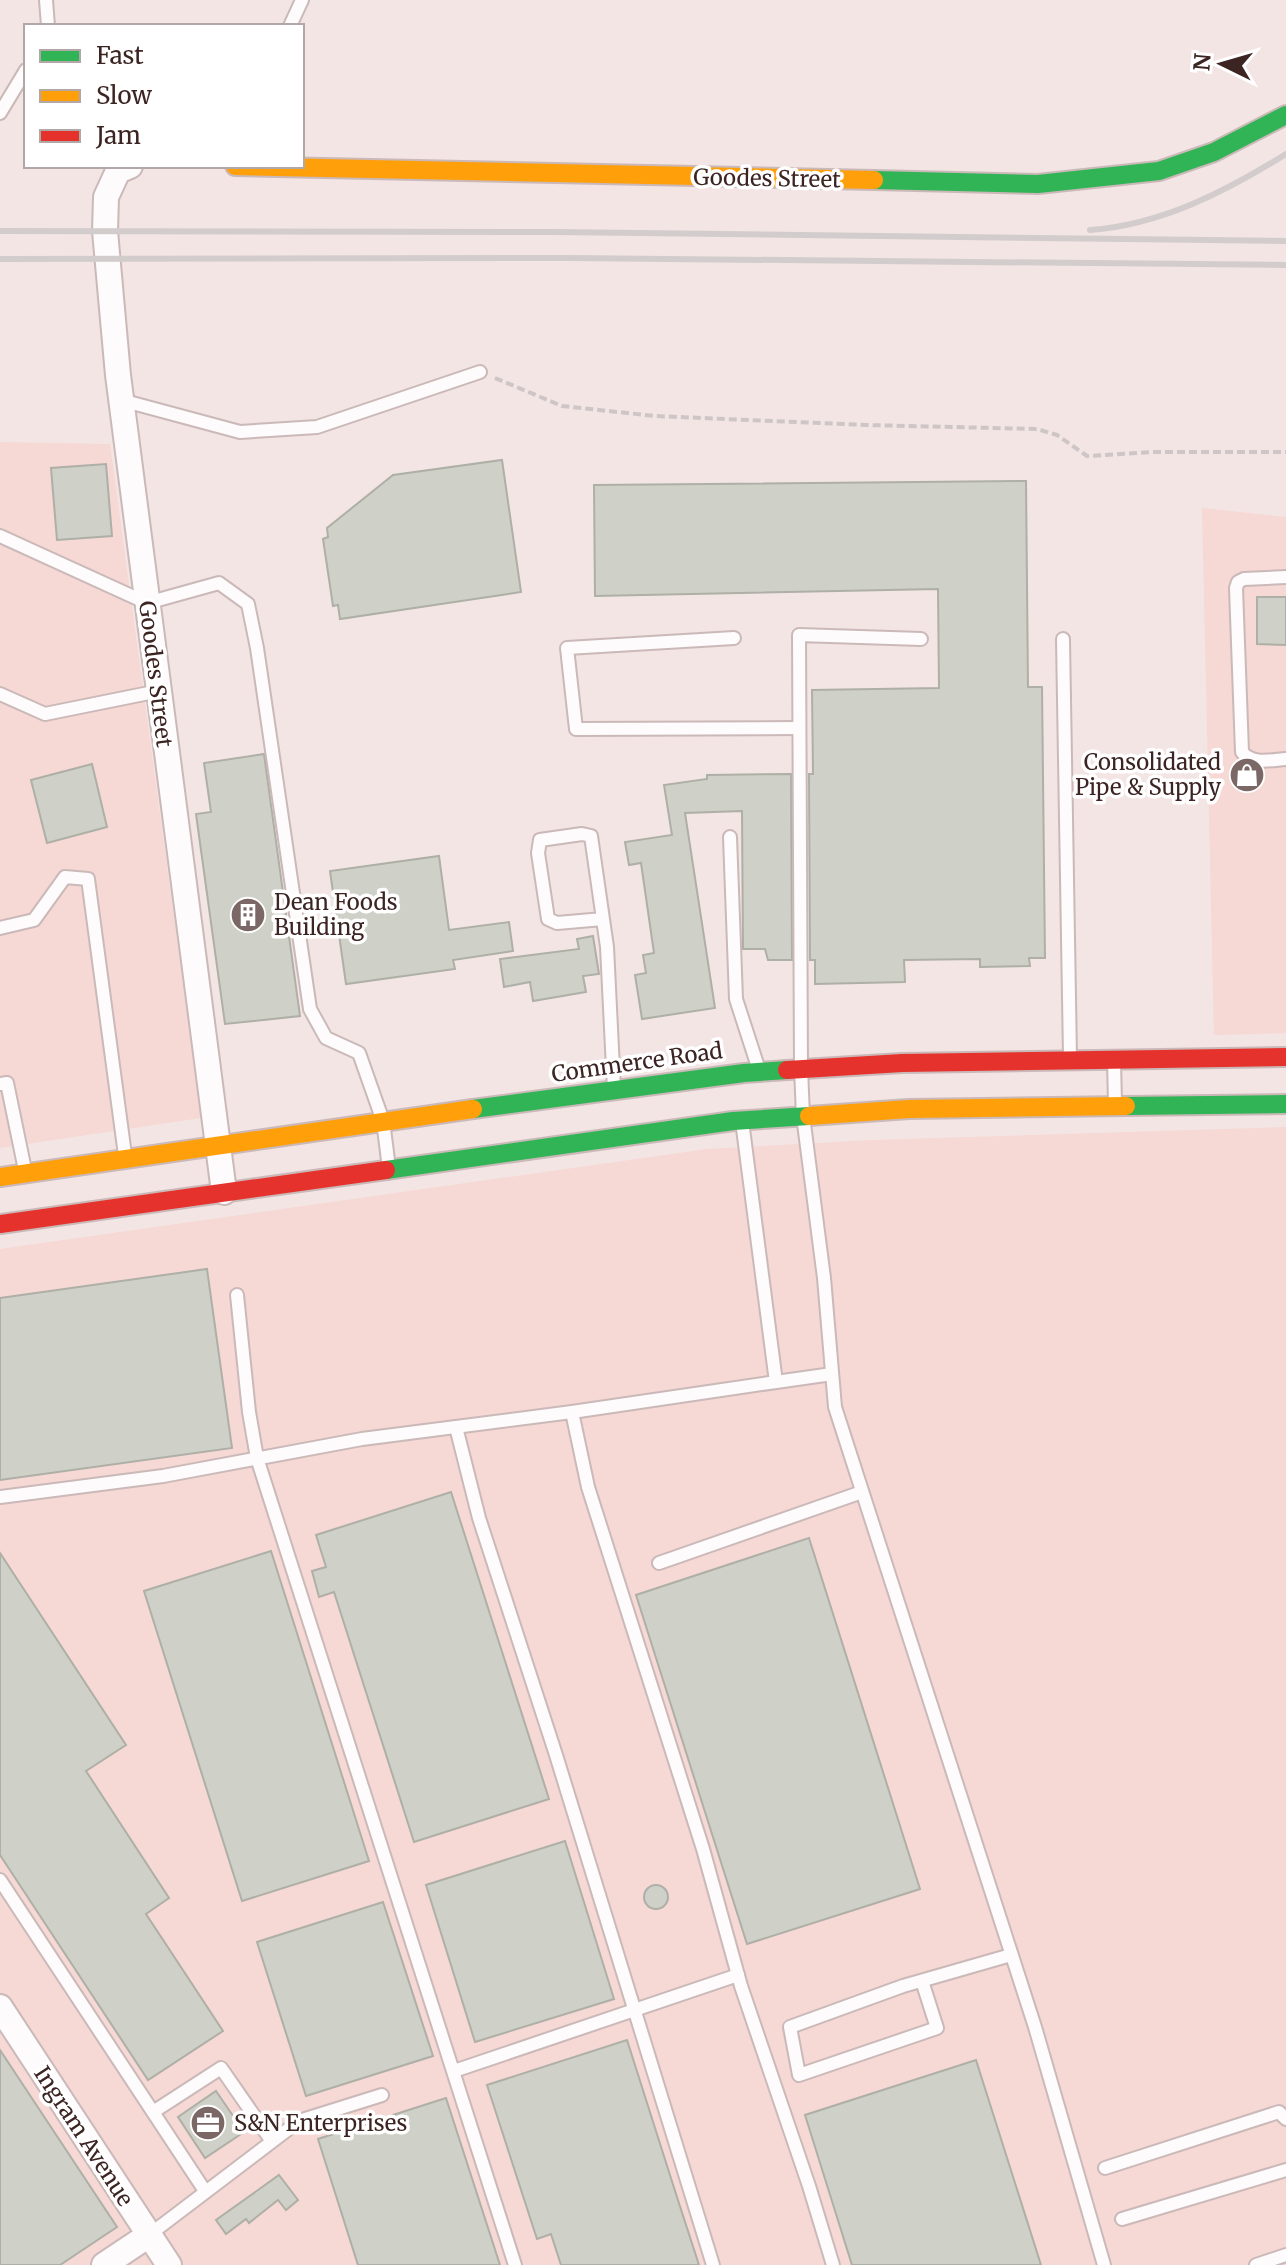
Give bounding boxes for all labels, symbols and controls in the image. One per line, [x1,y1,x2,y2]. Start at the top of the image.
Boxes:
legend [24,24,304,168]
north arrow [1182,24,1262,104]
text: Fast [96,40,144,71]
text: N [1187,52,1217,72]
text: Slow [96,80,152,111]
text: Jam [95,120,141,151]
street label: Goodes Street [693,163,841,193]
street label: Goodes Street [133,599,179,749]
place label: Consolidated Pipe & Supply [1075,748,1221,801]
shop icon: Consolidated Pipe & Supply [1228,756,1266,794]
place label: Dean Foods Building [274,888,398,941]
building icon: Dean Foods Building [229,896,267,934]
street label: Commerce Road [550,1036,724,1088]
street label: Ingram Avenue [28,2061,140,2211]
office icon: S&N Enterprises [189,2104,227,2142]
place label: S&N Enterprises [234,2109,407,2137]

